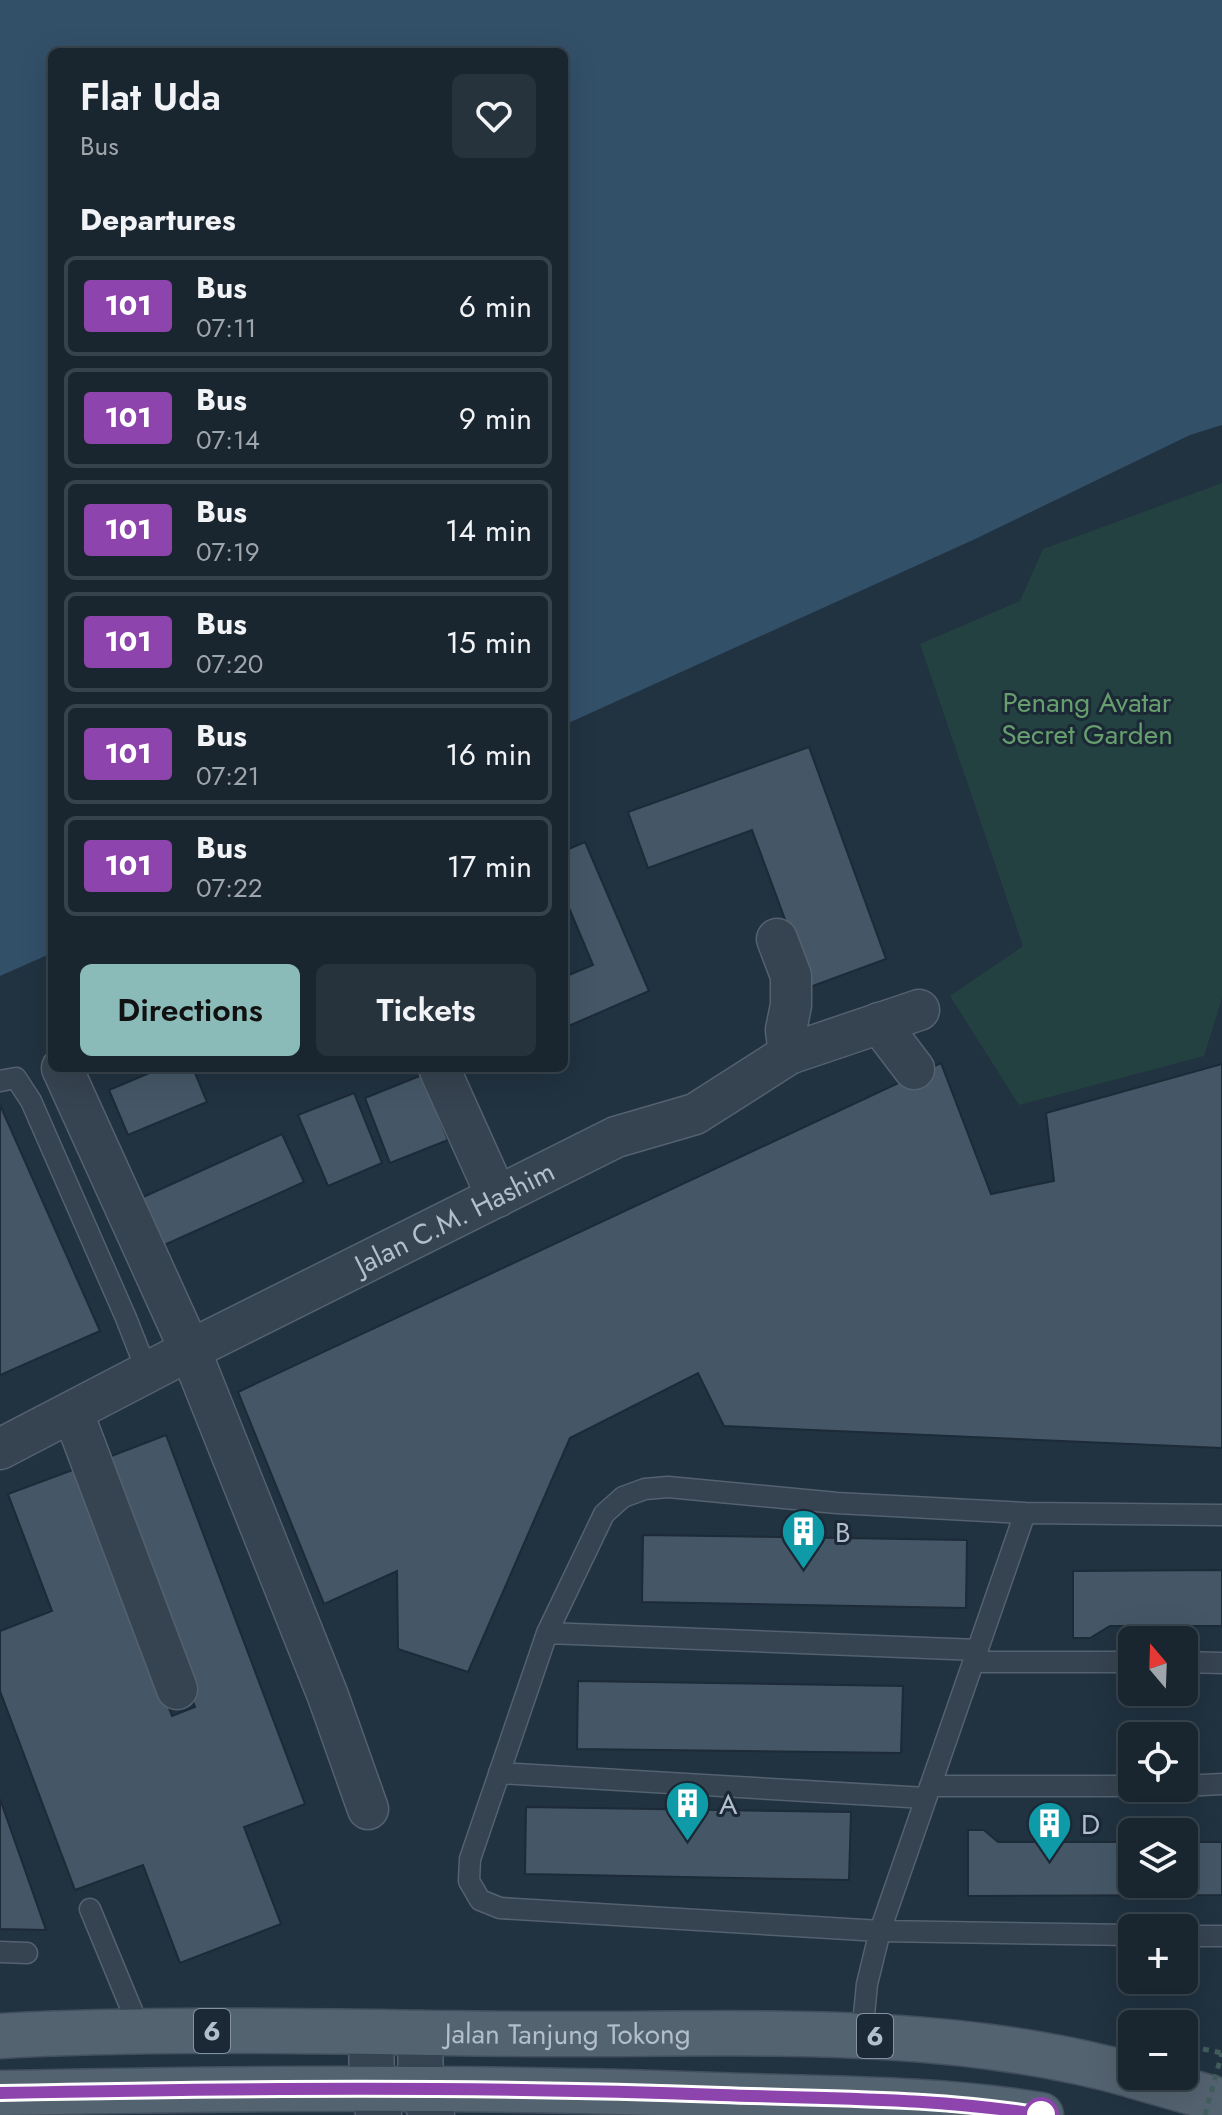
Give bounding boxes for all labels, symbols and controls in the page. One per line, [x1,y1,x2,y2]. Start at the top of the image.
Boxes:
text: Flat Uda [80,69,221,124]
button: heart [452,74,536,158]
text: Bus [80,127,119,165]
text: Departures [80,198,236,241]
text: Bus [196,266,247,309]
text: 101 [104,285,152,326]
text: 6 min [459,285,532,328]
text: 07:11 [196,309,256,347]
text: Bus [196,378,247,421]
text: 101 [104,397,152,438]
text: 9 min [459,397,532,440]
text: 07:14 [196,421,260,459]
text: Bus [196,490,247,533]
text: 101 [104,509,152,550]
text: 14 min [445,509,532,552]
text: 07:19 [196,533,260,571]
text: Bus [196,602,247,645]
text: 101 [104,621,152,662]
text: 15 min [446,621,532,664]
text: 07:20 [196,645,263,683]
park label: Penang Avatar Secret Garden [1001,682,1173,755]
text: Bus [196,714,247,757]
text: 101 [104,733,152,774]
text: 16 min [445,733,532,776]
text: 07:21 [196,757,260,795]
text: Bus [196,826,247,869]
text: 101 [104,845,152,886]
text: 17 min [447,845,532,888]
text: 07:22 [196,869,263,907]
button: Directions [80,964,300,1056]
button: Tickets [316,964,536,1056]
street label: Jalan C.M. Hashim [344,1151,561,1287]
building icon: B [780,1508,828,1571]
place label: B [835,1512,851,1553]
north arrow [1118,1626,1198,1706]
map controls [1118,1626,1198,2090]
button: locate [1118,1722,1198,1802]
building icon: A [664,1780,712,1843]
place label: A [719,1784,738,1825]
building icon: D [1026,1800,1074,1863]
place label: D [1081,1804,1100,1845]
button: layers [1118,1818,1198,1898]
button: + [1118,1914,1198,1994]
road number: 6 [194,2009,230,2053]
button: − [1118,2010,1198,2090]
street label: Jalan Tanjung Tokong [441,2012,691,2055]
road number: 6 [857,2014,893,2058]
unlabelled marker [1024,2098,1058,2115]

